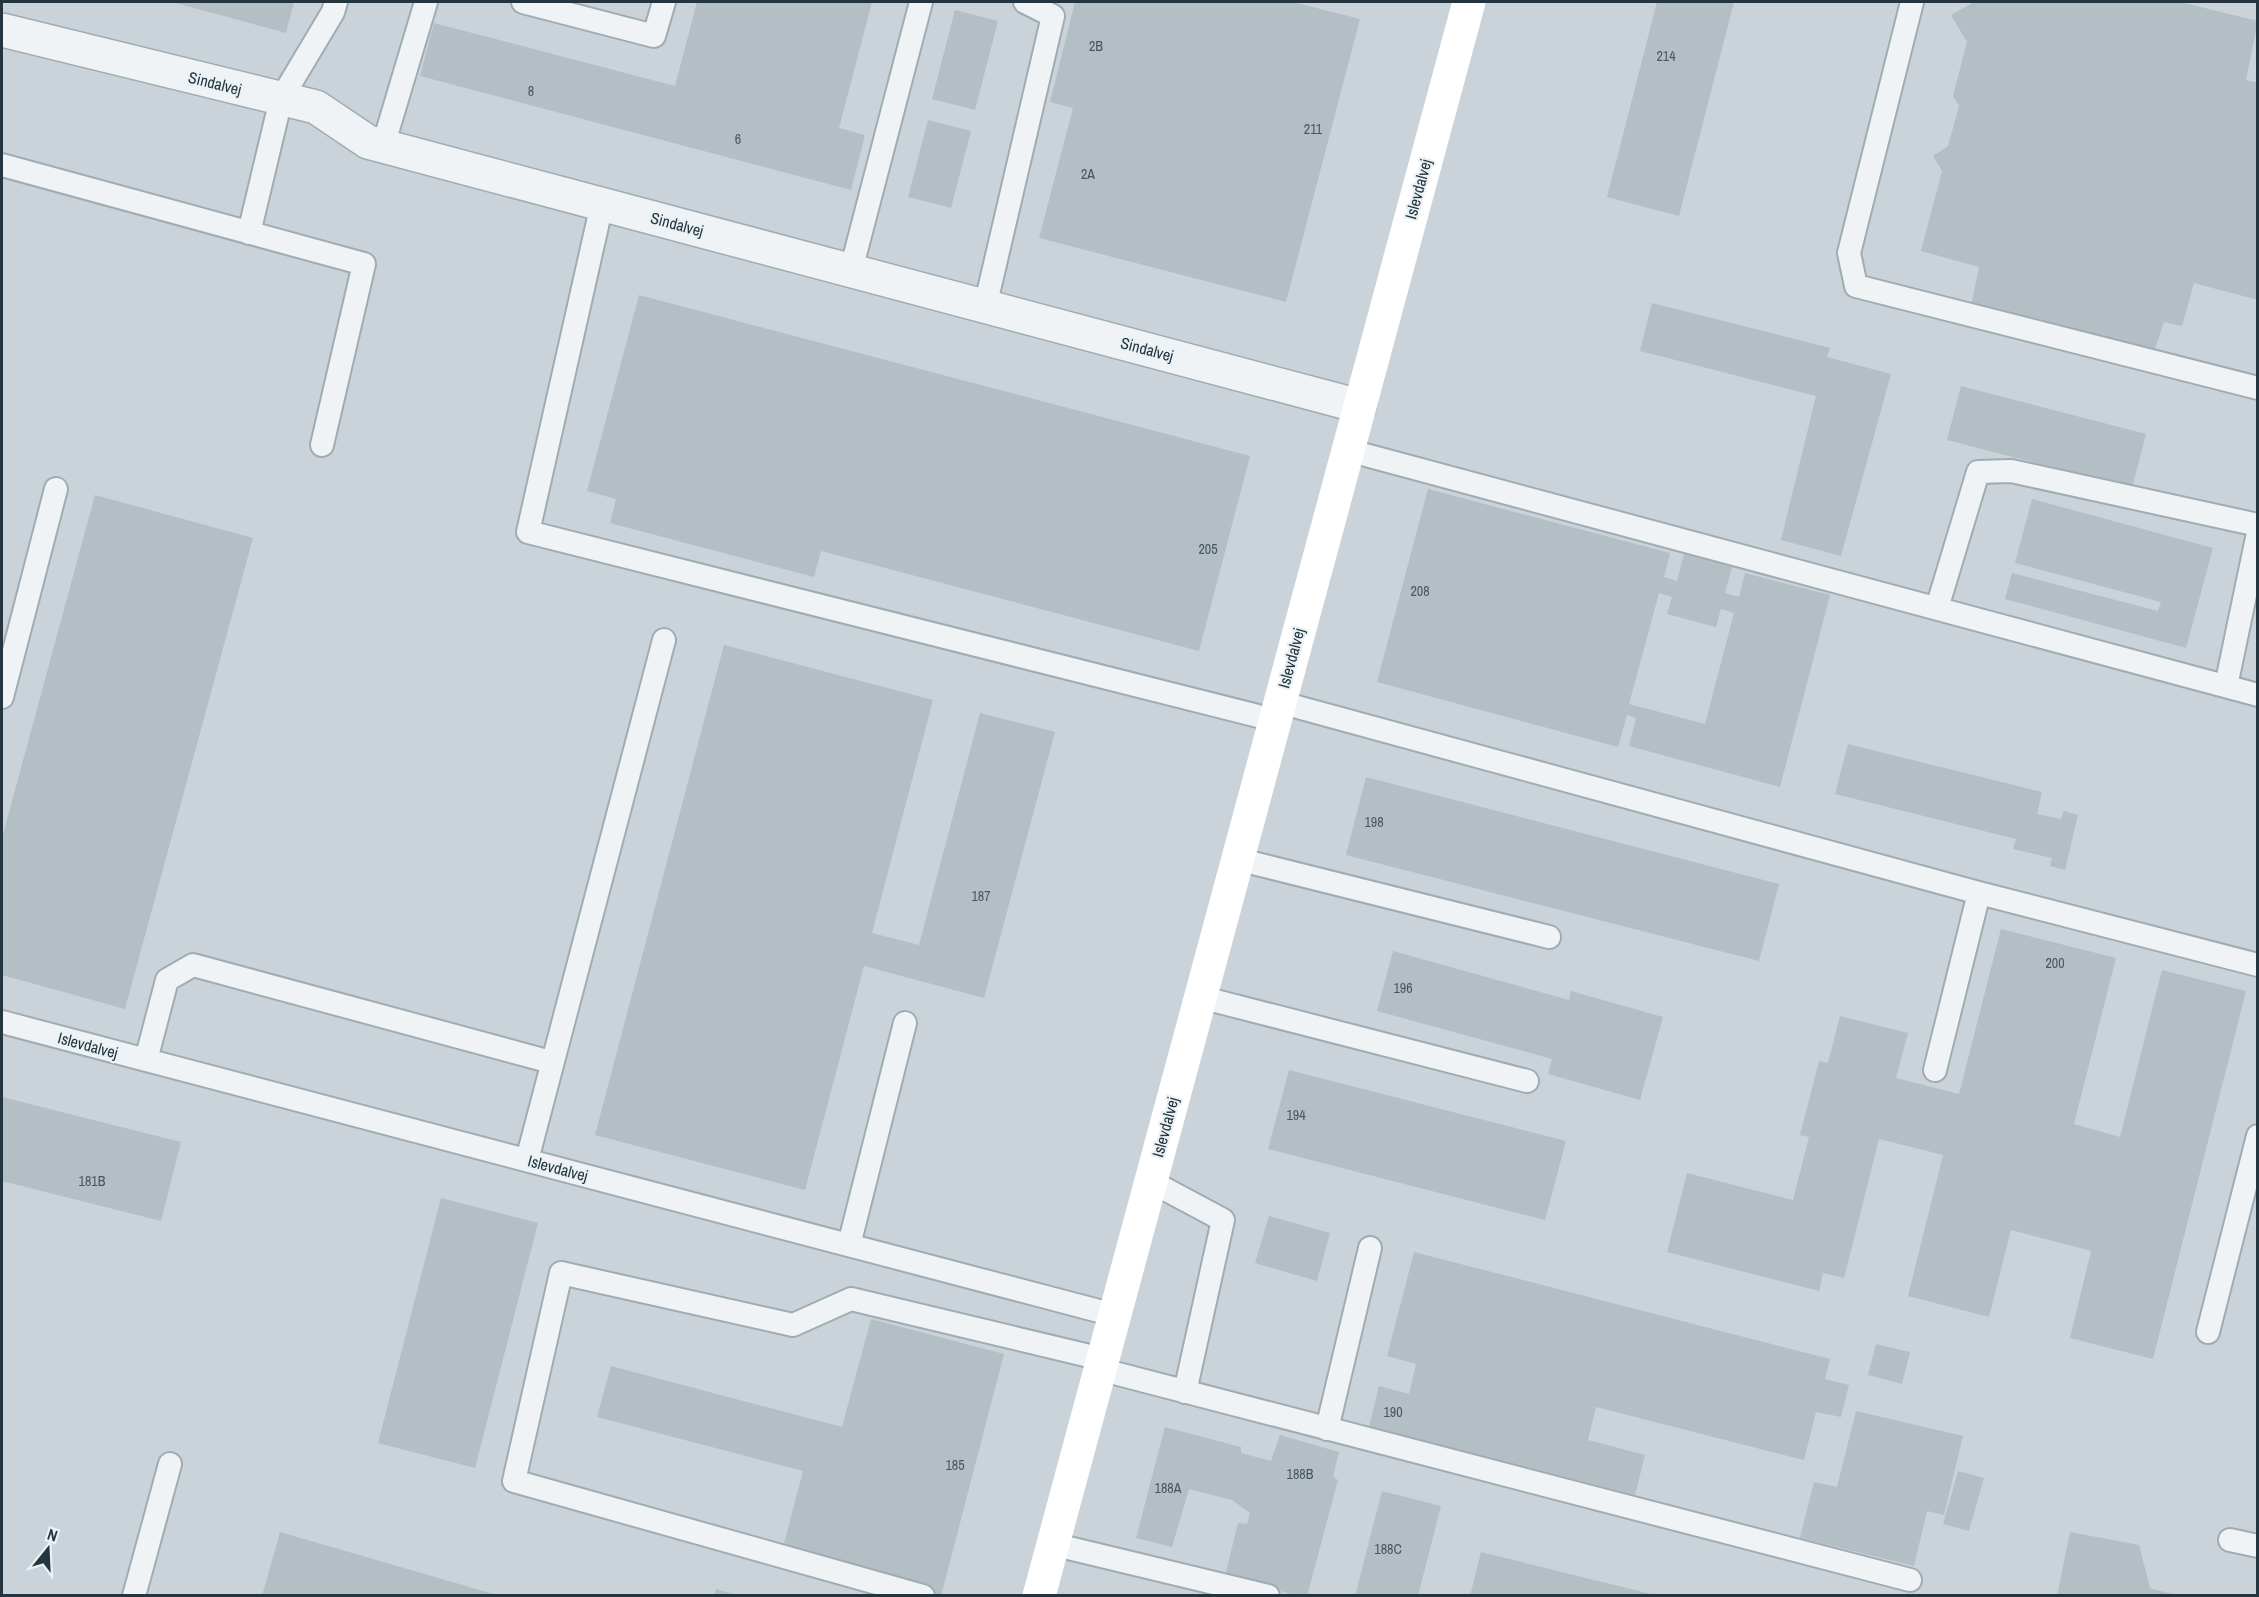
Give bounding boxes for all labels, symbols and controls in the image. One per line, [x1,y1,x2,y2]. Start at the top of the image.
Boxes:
house number: 2B [1089,37,1103,55]
house number: 214 [1656,47,1676,65]
street label: Sindalvej [186,66,244,100]
house number: 8 [528,82,534,100]
house number: 211 [1304,120,1323,138]
house number: 6 [735,130,741,148]
street label: Islevdalvej [1399,156,1437,221]
house number: 2A [1081,165,1095,183]
street label: Sindalvej [648,206,706,242]
street label: Sindalvej [1118,331,1176,367]
house number: 205 [1198,540,1218,558]
house number: 208 [1410,582,1430,600]
street label: Islevdalvej [1272,625,1310,690]
house number: 198 [1364,813,1384,831]
house number: 187 [971,887,991,905]
house number: 200 [2045,954,2065,972]
house number: 196 [1393,979,1413,997]
street label: Islevdalvej [56,1026,121,1064]
street label: Islevdalvej [1146,1094,1184,1159]
house number: 194 [1286,1106,1306,1124]
street label: Islevdalvej [526,1149,591,1187]
house number: 181B [79,1172,106,1190]
house number: 190 [1383,1403,1403,1421]
house number: 185 [945,1456,965,1474]
house number: 188B [1287,1465,1314,1483]
house number: 188A [1155,1479,1182,1497]
north arrow [18,1519,78,1579]
text: N [45,1523,61,1547]
house number: 188C [1374,1540,1402,1558]

